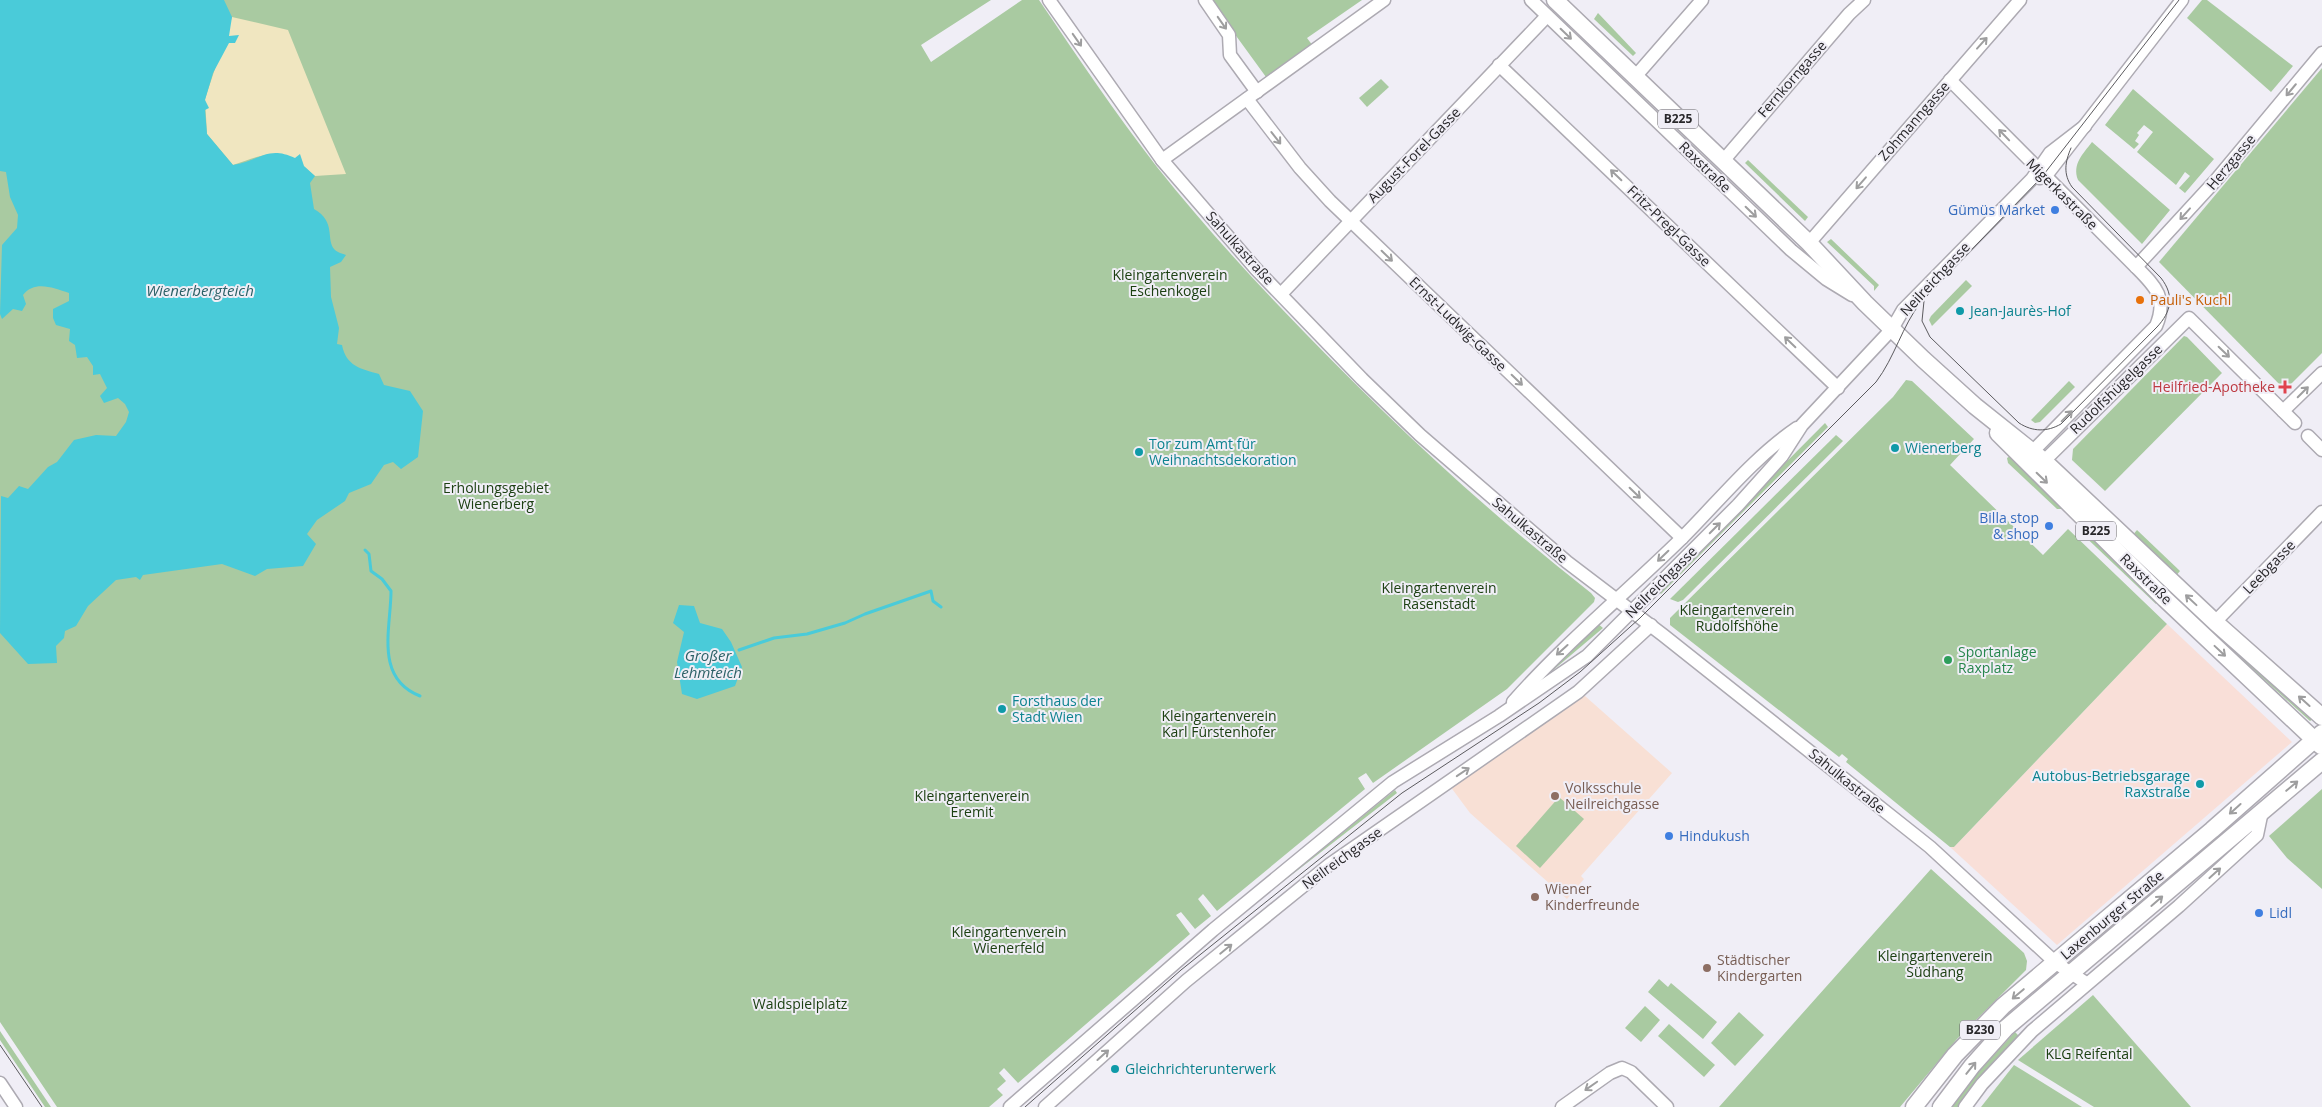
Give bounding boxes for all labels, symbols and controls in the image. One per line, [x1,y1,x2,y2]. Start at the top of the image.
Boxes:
one-way arrow [1217,16,1227,30]
one-way arrow [1559,28,1572,40]
one-way arrow [1072,33,1082,47]
street label: Fernkorngasse [1753,36,1830,121]
one-way arrow [1976,37,1987,50]
street label: Zohmanngasse [1874,77,1954,164]
one-way arrow [2285,84,2296,97]
street label: August-Forel-Gasse [1363,103,1464,207]
road number: B225 [1658,110,1698,128]
one-way arrow [1998,129,2010,141]
street label: Herzgasse [2202,130,2260,193]
one-way arrow [1270,131,1281,144]
street label: Raxstraße [1675,137,1736,196]
street label: Migerkastraße [2022,154,2102,234]
one-way arrow [1609,169,1622,181]
one-way arrow [1856,176,1867,189]
street label: Fritz-Pregl-Gasse [1623,181,1715,271]
place label: Gümüs Market [1948,200,2045,219]
marker: Gümüs Market [2049,204,2061,216]
one-way arrow [1745,206,1757,218]
street label: Sahulkastraße [1202,207,1279,289]
one-way arrow [2179,207,2191,220]
street label: Neilreichgasse [1895,238,1974,320]
one-way arrow [1380,250,1393,262]
park label: Kleingartenverein Eschenkogel [1112,265,1228,300]
street label: Ernst-Ludwig-Gasse [1406,272,1511,375]
water label: Wienerbergteich [146,280,254,300]
place label: Pauli's Kuchl [2150,290,2231,309]
marker: Pauli's Kuchl [2134,294,2146,306]
place label: Jean-Jaurès-Hof [1968,301,2072,320]
marker: Jean-Jaurès-Hof [1954,305,1966,317]
one-way arrow [1784,336,1796,348]
street label: Rudolfshügelgasse [2065,339,2166,438]
one-way arrow [2218,346,2230,358]
one-way arrow [1511,374,1523,387]
place label: Heilfried-Apotheke [2152,377,2275,396]
marker: Heilfried-Apotheke [2279,381,2291,393]
one-way arrow [2296,386,2309,398]
one-way arrow [2061,410,2073,422]
place label: Tor zum Amt für Weihnachtsdekoration [1149,434,1296,469]
place label: Wienerberg [1905,438,1982,457]
marker: Wienerberg [1889,442,1901,454]
marker: Tor zum Amt für Weihnachtsdekoration [1133,446,1145,458]
one-way arrow [2035,472,2048,484]
park label: Erholungsgebiet Wienerberg [443,478,549,513]
one-way arrow [1628,487,1641,499]
street label: Sahulkastraße [1489,492,1572,567]
place label: Billa stop & shop [1979,508,2039,543]
marker: Billa stop & shop [2043,520,2055,532]
one-way arrow [1709,522,1721,534]
road number: B225 [2076,522,2116,540]
street label: Leebgasse [2238,535,2299,598]
street label: Neilreichgasse [1621,541,1701,622]
street label: Raxstraße [2116,549,2177,608]
one-way arrow [1657,550,1669,562]
park label: Kleingartenverein Rasenstadt [1381,578,1497,613]
one-way arrow [2185,594,2198,606]
park label: Kleingartenverein Rudolfshöhe [1679,600,1795,635]
place label: Sportanlage Raxplatz [1958,642,2037,677]
one-way arrow [1555,644,1568,656]
water label: Großer Lehmteich [674,645,742,682]
one-way arrow [2214,645,2227,657]
marker: Sportanlage Raxplatz [1942,654,1954,666]
place label: Forsthaus der Stadt Wien [1012,691,1103,726]
one-way arrow [2298,696,2311,707]
marker: Forsthaus der Stadt Wien [996,703,1008,715]
park label: Kleingartenverein Karl Fürstenhofer [1161,706,1277,741]
street label: Sahulkastraße [1805,744,1890,817]
one-way arrow [1455,766,1469,776]
place label: Autobus-Betriebsgarage Raxstraße [2032,766,2190,801]
place label: Volksschule Neilreichgasse [1565,778,1660,813]
marker: Autobus-Betriebsgarage Raxstraße [2194,778,2206,790]
one-way arrow [2285,780,2298,791]
park label: Kleingartenverein Eremit [914,786,1030,821]
marker: Volksschule Neilreichgasse [1549,790,1561,802]
one-way arrow [2229,803,2242,815]
street label: Neilreichgasse [1298,822,1386,893]
place label: Hindukush [1679,826,1750,845]
marker: Hindukush [1663,830,1675,842]
street label: Laxenburger Straße [2056,866,2167,963]
one-way arrow [2209,867,2222,879]
place label: Wiener Kinderfreunde [1545,879,1640,914]
marker: Wiener Kinderfreunde [1529,891,1541,903]
one-way arrow [2151,895,2164,907]
place label: Lidl [2269,903,2292,922]
marker: Lidl [2253,907,2265,919]
park label: Kleingartenverein Wienerfeld [951,922,1067,957]
one-way arrow [1219,944,1232,955]
park label: Kleingartenverein Südhang [1877,946,1993,981]
place label: Städtischer Kindergarten [1717,950,1802,985]
marker: Städtischer Kindergarten [1701,962,1713,974]
one-way arrow [2011,988,2024,1000]
park label: Waldspielplatz [753,994,848,1013]
road number: B230 [1960,1020,2000,1040]
park label: KLG Reifental [2045,1044,2133,1063]
one-way arrow [1096,1049,1109,1061]
place label: Gleichrichterunterwerk [1125,1059,1277,1078]
one-way arrow [1965,1062,1976,1075]
marker: Gleichrichterunterwerk [1109,1063,1121,1075]
one-way arrow [1584,1081,1598,1091]

